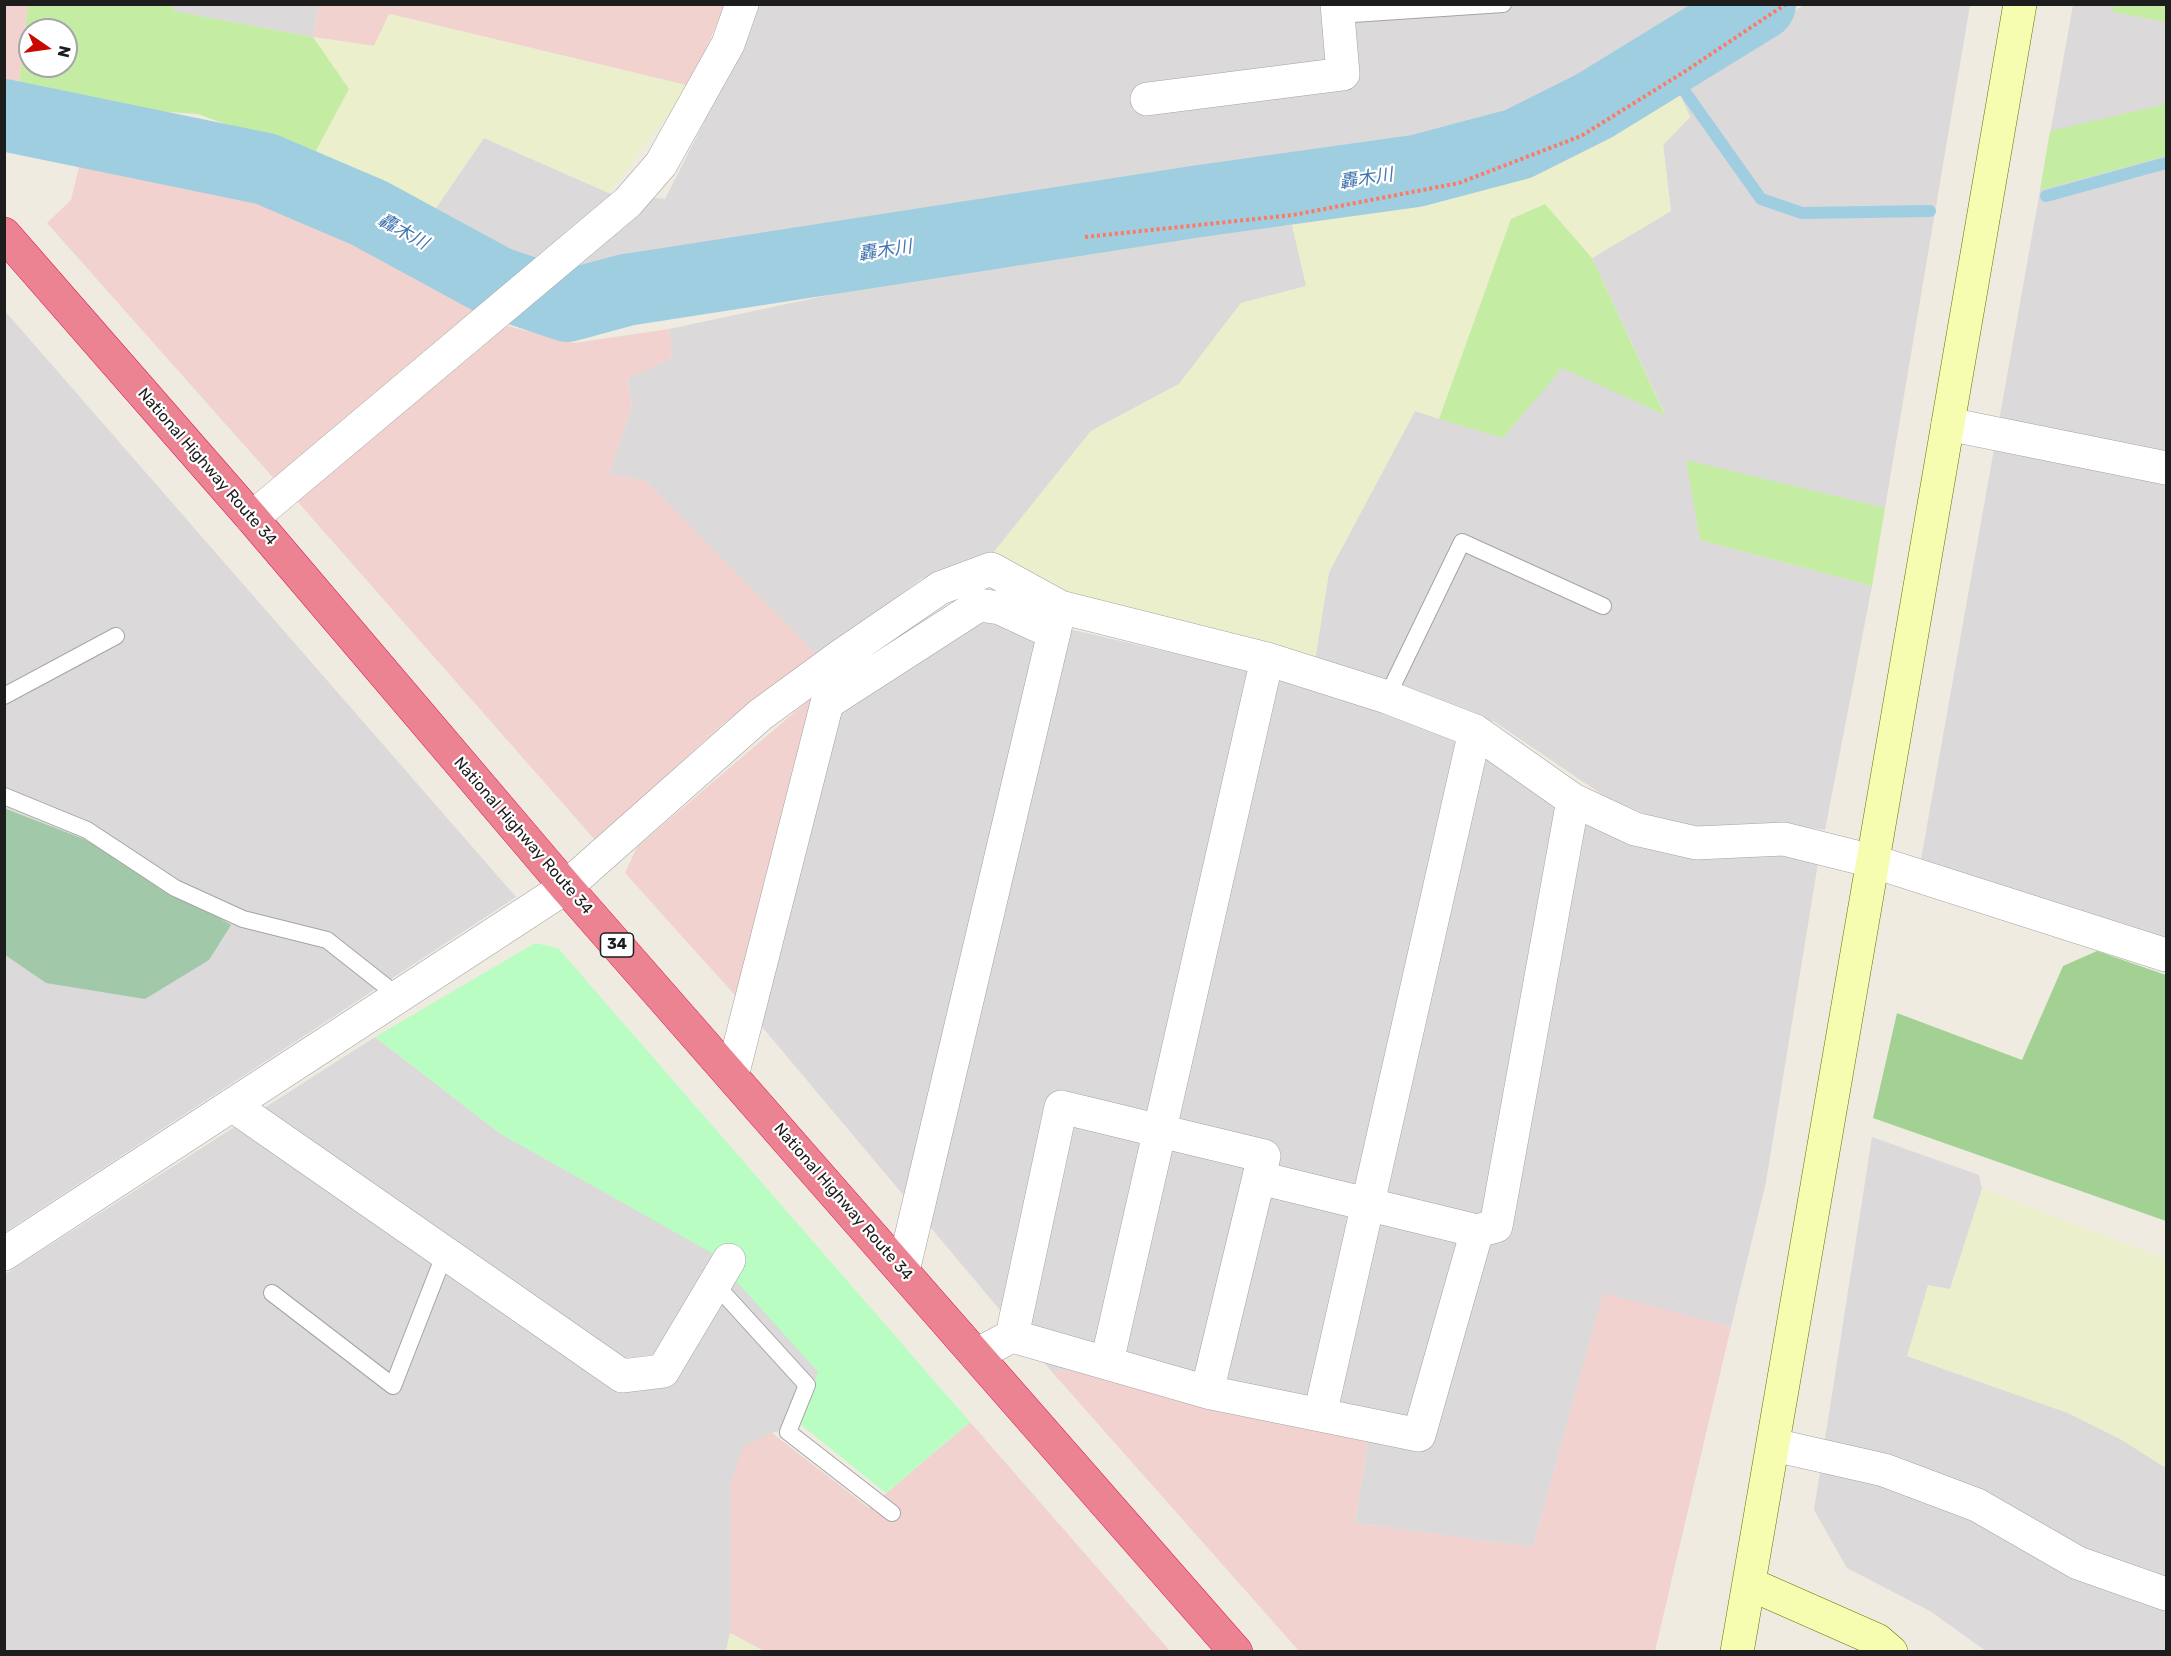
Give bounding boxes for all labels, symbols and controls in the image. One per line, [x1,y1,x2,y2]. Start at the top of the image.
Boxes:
north arrow [18,18,78,78]
text: N [54,44,75,59]
water label: 轟木川 [1338,164,1394,194]
water label: 轟木川 [374,209,432,255]
water label: 轟木川 [857,236,913,266]
street label: National Highway Route 34 [134,385,280,549]
street label: National Highway Route 34 [450,754,596,918]
road number: 34 [600,933,634,957]
street label: National Highway Route 34 [770,1120,916,1284]

